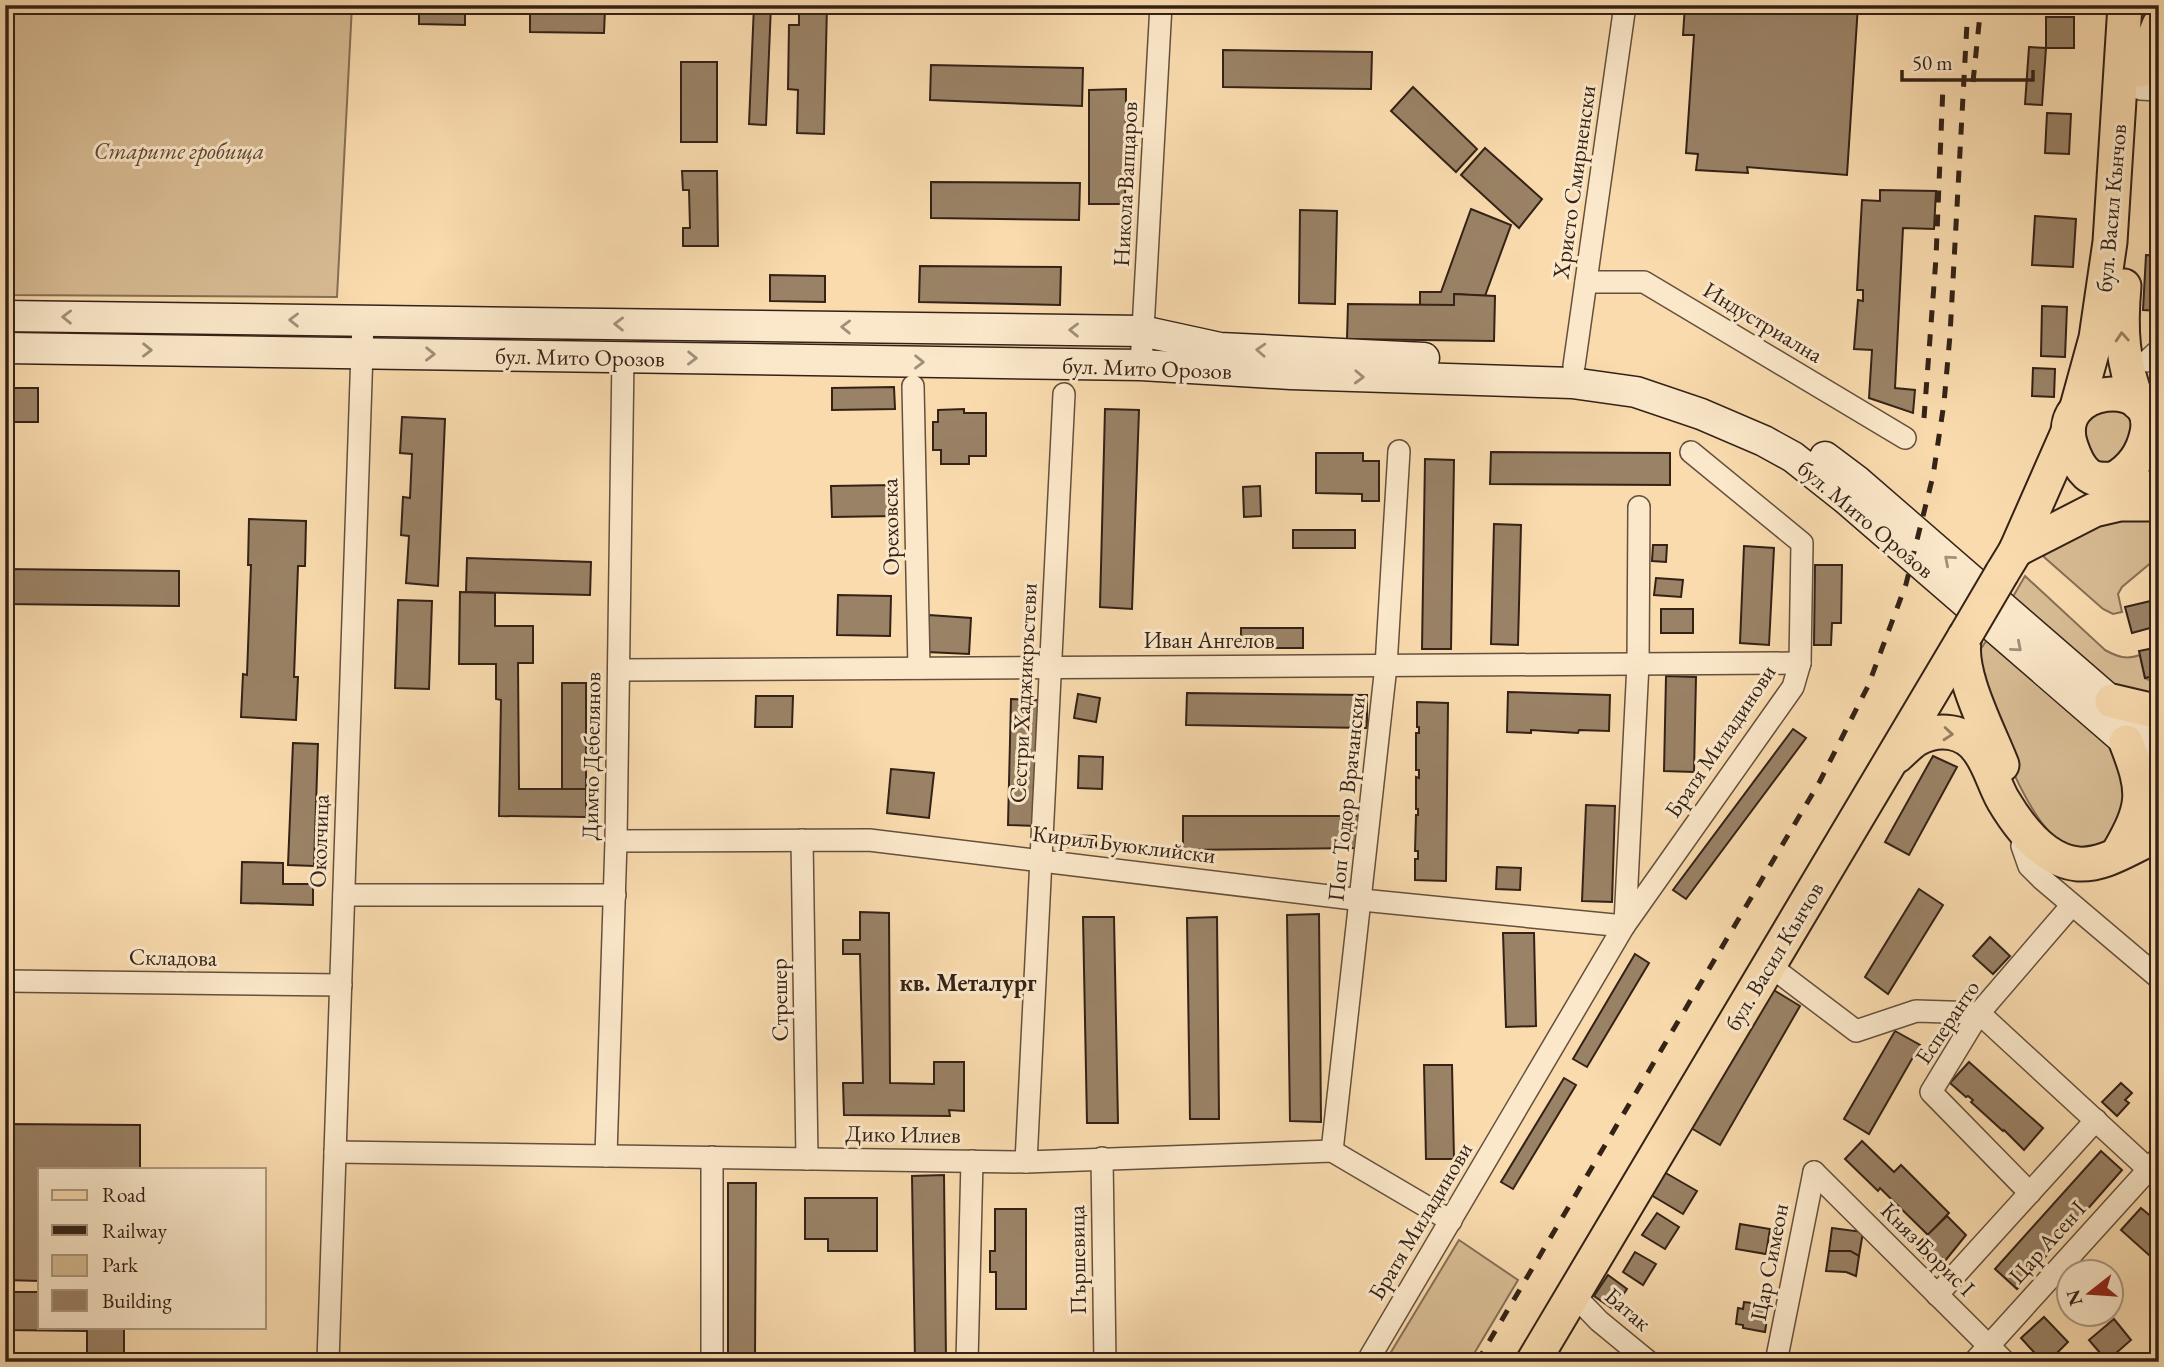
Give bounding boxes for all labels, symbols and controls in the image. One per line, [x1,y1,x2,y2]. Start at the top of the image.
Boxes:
scale bar [1902,38,2033,82]
text: 50 m [1912,49,1953,76]
street label: Христо Смирненски [1545,83,1602,282]
street label: Никола Вапцаров [1106,100,1144,267]
street label: бул. Васил Кънчов [2089,122,2133,293]
park label: Старите гробища [94,136,264,166]
street label: Индустриална [1698,274,1829,370]
one-way arrow [61,309,72,325]
one-way arrow [289,312,299,328]
one-way arrow [613,317,624,332]
one-way arrow [841,320,852,335]
one-way arrow [1068,323,1079,338]
one-way arrow [2115,332,2130,343]
street label: бул. Мито Орозов [495,341,665,373]
one-way arrow [142,342,153,358]
one-way arrow [1255,343,1266,358]
one-way arrow [425,347,436,362]
street label: бул. Мито Орозов [1062,350,1232,386]
one-way arrow [686,351,697,366]
one-way arrow [914,354,925,370]
one-way arrow [1354,369,1365,384]
street label: бул. Мито Орозов [1791,453,1941,585]
street label: Ореховска [874,477,906,576]
one-way arrow [1944,556,1957,568]
street label: Сестри Хаджикръстеви [1002,582,1044,804]
street label: Иван Ангелов [1143,625,1275,655]
one-way arrow [2008,639,2021,651]
street label: Братя Миладинови [1658,658,1782,824]
street label: Димчо Дебелянов [575,671,607,841]
street label: Поп Тодор Врачански [1320,695,1372,903]
one-way arrow [1943,726,1954,741]
street label: Околчица [302,793,336,888]
street label: Кирил Буюклийски [1031,818,1217,870]
street label: бул. Васил Кънчов [1718,876,1830,1036]
street label: Складова [129,941,218,973]
street label: Стрешер [763,958,795,1042]
district label: кв. Металург [900,967,1037,999]
street label: Есперанто [1908,974,1986,1070]
street label: Дико Илиев [845,1118,961,1150]
street label: Братя Миладинови [1361,1137,1479,1305]
legend [38,1168,266,1328]
text: Road [102,1181,146,1208]
street label: Цар Асен I [2002,1194,2092,1290]
street label: Княз Борис I [1874,1195,1982,1303]
street label: Цар Симеон [1743,1201,1795,1323]
street label: Пършевица [1061,1204,1093,1315]
text: Railway [102,1217,168,1244]
text: Park [102,1251,139,1278]
north arrow [2056,1258,2126,1328]
street label: Батак [1598,1281,1658,1337]
text: N [2060,1286,2088,1309]
text: Building [102,1287,172,1314]

